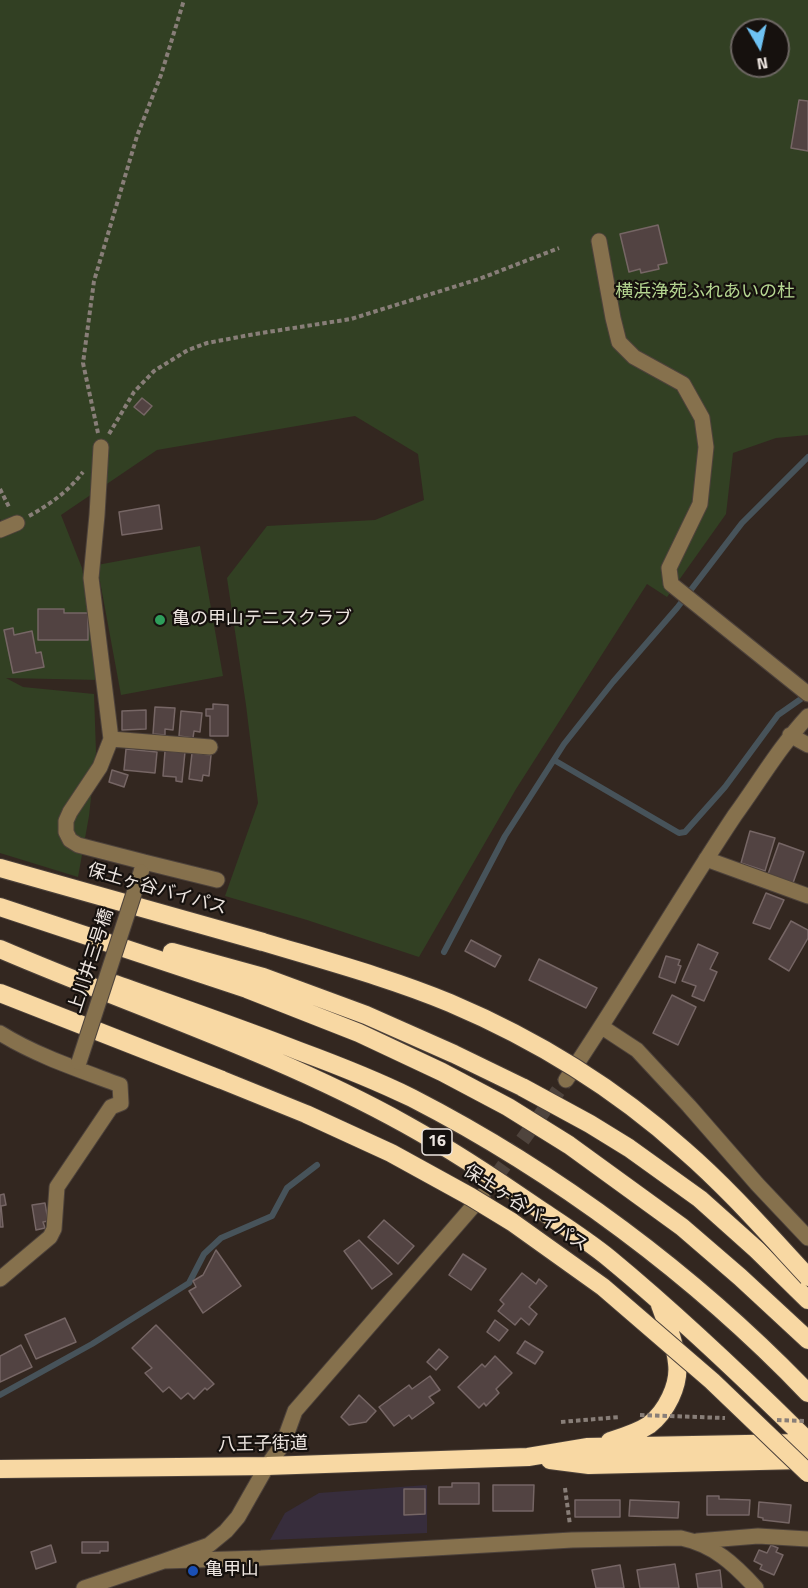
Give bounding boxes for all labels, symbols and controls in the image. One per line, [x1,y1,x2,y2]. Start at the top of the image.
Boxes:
north arrow [730,18,790,78]
text: N [755,51,770,77]
park label: 横浜浄苑ふれあいの杜 [615,282,795,304]
place label: 亀の甲山テニスクラブ [172,609,352,631]
marker: 亀の甲山テニスクラブ [153,613,167,627]
street label: 保土ヶ谷バイパス [85,860,229,920]
street label: 上川井三号橋 [65,906,119,1016]
road number: 16 [422,1129,452,1155]
street label: 保土ヶ谷バイパス [459,1161,591,1257]
street label: 八王子街道 [218,1433,308,1457]
place label: 亀甲山 [205,1560,259,1582]
marker: 亀甲山 [186,1564,200,1578]

